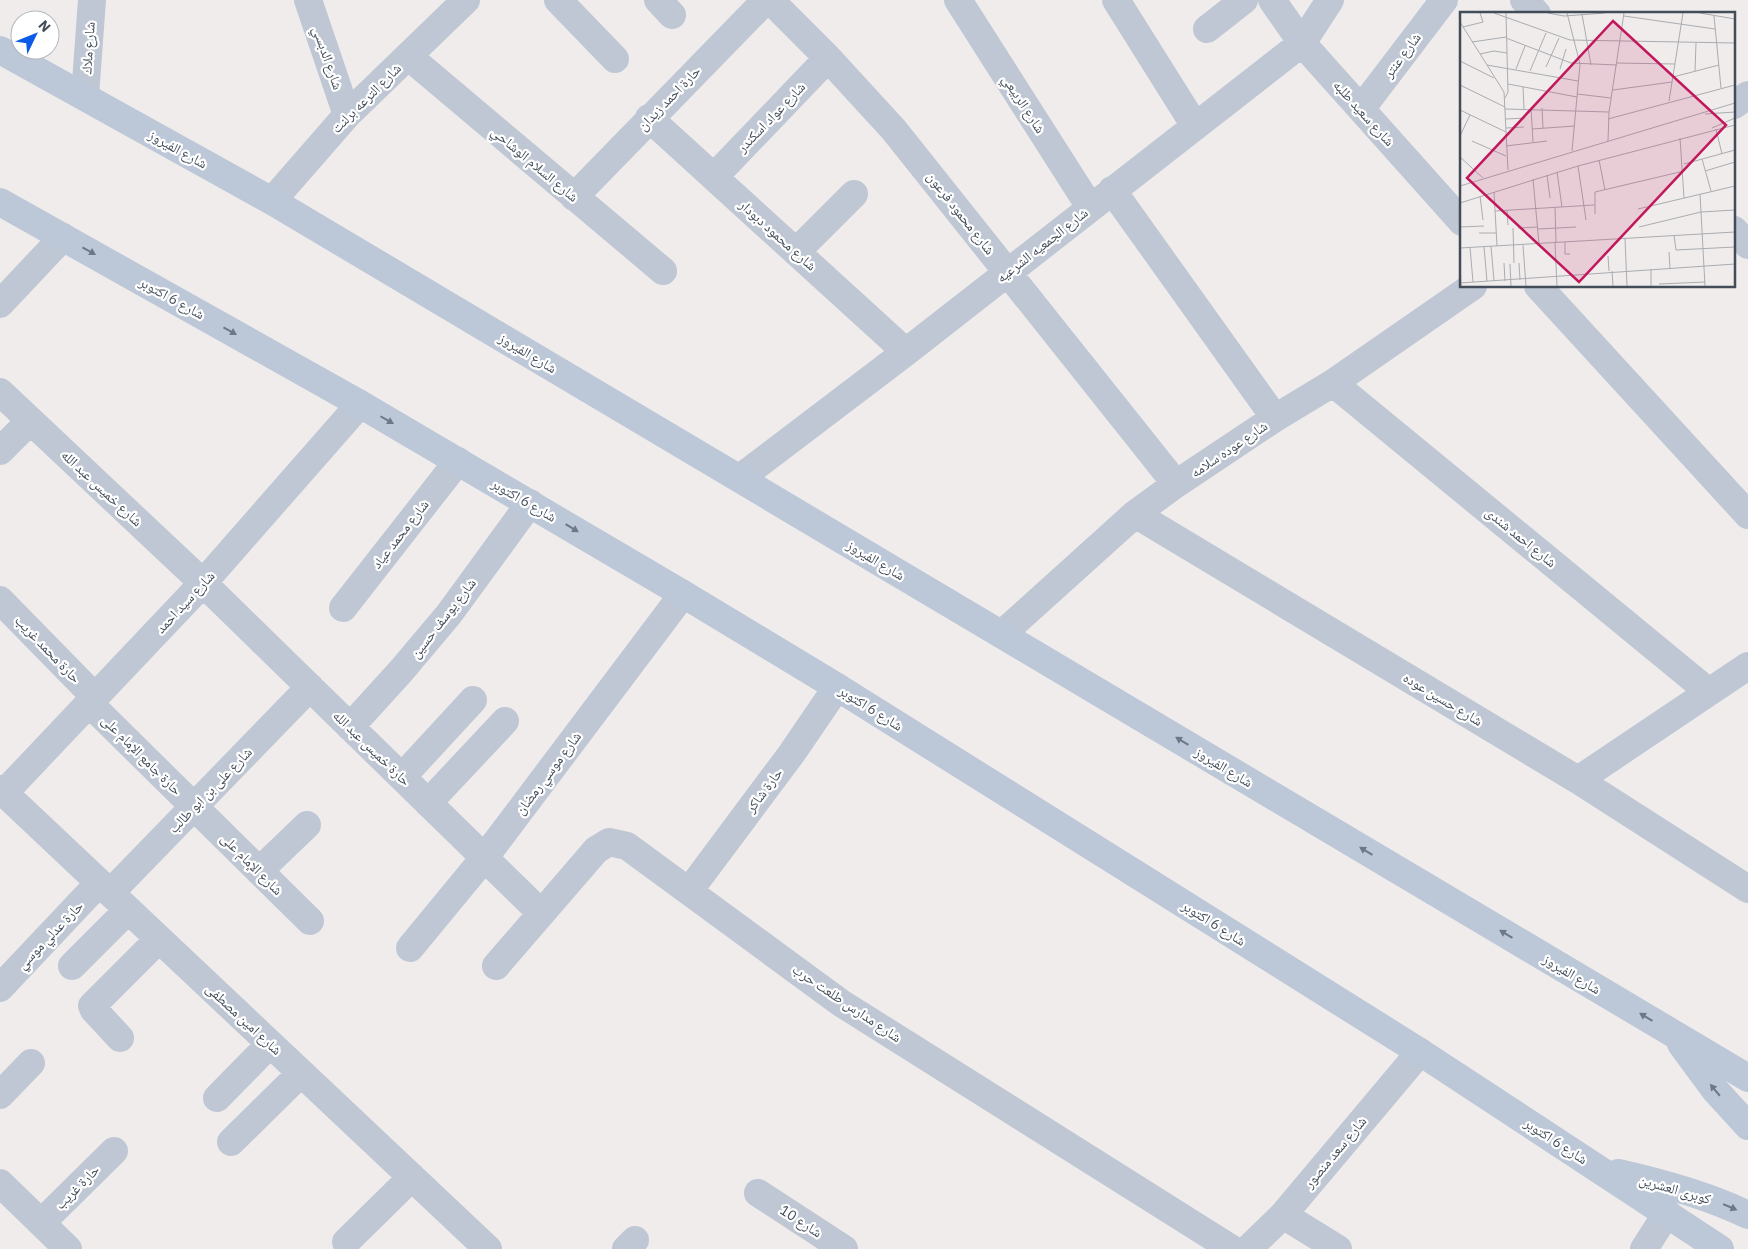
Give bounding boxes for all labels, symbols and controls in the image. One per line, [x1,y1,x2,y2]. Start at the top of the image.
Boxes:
north arrow [10,10,60,60]
inset map [1460,12,1736,288]
text: N [34,16,55,36]
street label: شارع ملاك [77,21,100,75]
street label: شارع الدبسي [306,24,347,93]
street label: شارع عنتر [1379,29,1426,82]
street label: شارع الترعه برلنت [327,59,405,137]
street label: حارة احمد زيدان [634,62,704,134]
street label: شارع الربيعي [996,71,1050,138]
street label: شارع سعيد طلبه [1329,76,1398,151]
street label: شارع عواد اسكندر [732,78,810,157]
street label: شارع السلام الوشاحي [486,122,582,208]
street label: شارع الفيروز [144,125,210,173]
street label: شارع محمود فرعون [922,168,999,259]
street label: شارع محمود دبودار [734,195,820,275]
street label: شارع الجمعيه الشرعيه [993,204,1092,287]
one-way arrow [82,247,95,256]
street label: شارع 6 اكتوبر [135,272,208,324]
one-way arrow [223,327,238,335]
street label: شارع الفيروز [494,328,560,378]
one-way arrow [380,415,393,424]
street label: شارع عوده سلامه [1187,417,1271,482]
street label: شارع خميس عبد الله [57,446,146,531]
street label: شارع 6 اكتوبر [487,474,560,527]
street label: شارع محمد عياد [367,496,433,573]
street label: شارع احمد شندى [1481,503,1560,572]
one-way arrow [566,524,579,533]
street label: شارع الفيروز [842,535,908,585]
street label: شارع سيد احمد [152,567,219,638]
street label: شارع يوسف حسين [406,574,481,662]
street label: حارة محمد غريب [11,611,85,687]
street label: شارع حسين عوده [1399,668,1486,731]
street label: شارع 6 اكتوبر [834,681,906,736]
street label: حارة خميس عبد الله [329,706,415,790]
street label: حارة جامع الإمام على [97,711,186,800]
street label: شارع موسي رمضان [511,728,587,820]
one-way arrow [1175,737,1188,746]
street label: شارع الفيروز [1190,742,1256,792]
street label: شارع على بن ابو طالب [164,743,256,838]
street label: حارة شاكر [741,764,787,817]
street label: شارع الإمام على [216,829,287,900]
one-way arrow [1360,847,1373,856]
street label: شارع 6 اكتوبر [1177,896,1249,951]
street label: حارة عدلي موسي [13,897,89,975]
one-way arrow [1499,930,1512,939]
street label: شارع الفيروز [1538,949,1604,999]
street label: شارع مدارس طلعت حرب [788,960,905,1047]
street label: شارع امين مصطفى [202,979,286,1059]
one-way arrow [1639,1013,1652,1022]
one-way arrow [1710,1083,1721,1096]
street label: شارع سعد منصور [1299,1112,1371,1193]
street label: شارع 6 اكتوبر [1520,1113,1591,1169]
street label: حارة غريب [51,1161,103,1213]
street label: كوبرى العشرين [1637,1170,1713,1208]
street label: شارع 10 [776,1201,825,1242]
one-way arrow [1723,1203,1737,1211]

